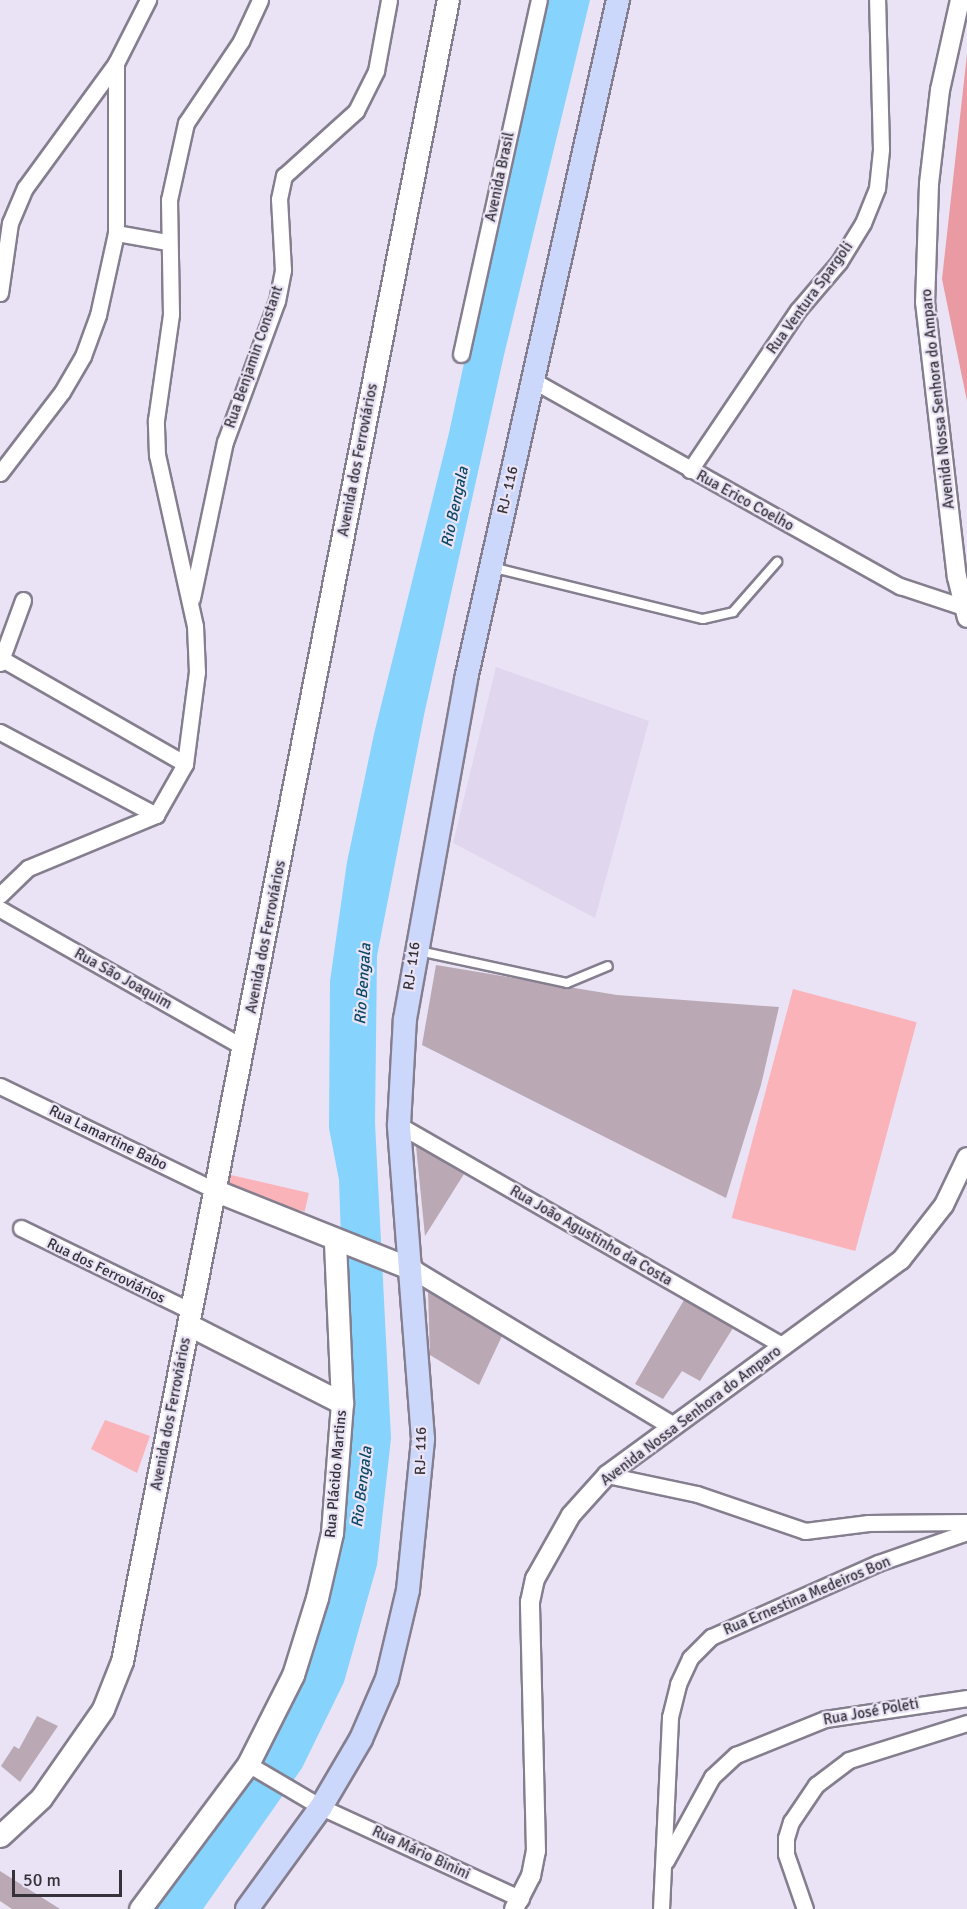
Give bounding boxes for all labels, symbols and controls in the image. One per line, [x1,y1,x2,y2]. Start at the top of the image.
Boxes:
street label: Avenida Brasil [482,131,518,223]
street label: Rua Ventura Spargoli [763,238,857,358]
street label: Rua Benjamin Constant [221,283,287,431]
street label: Avenida Nossa Senhora do Amparo [917,288,959,510]
street label: Avenida dos Ferroviários [334,382,382,538]
street label: RJ- 116 [494,464,522,516]
water label: Rio Bengala [437,465,473,549]
street label: Rua Erico Coelho [693,467,797,535]
street label: Avenida dos Ferroviários [242,859,290,1015]
street label: RJ- 116 [400,941,424,991]
water label: Rio Bengala [351,943,375,1025]
street label: Rua São Joaquim [71,945,175,1013]
street label: Rua Lamartine Babo [46,1102,170,1174]
street label: Rua João Agustinho da Costa [507,1182,675,1290]
street label: Rua dos Ferroviários [44,1235,168,1307]
street label: Avenida dos Ferroviários [147,1336,195,1492]
street label: Avenida Nossa Senhora do Amparo [597,1342,785,1490]
street label: Rua Plácido Martins [321,1409,351,1539]
street label: RJ- 116 [412,1427,430,1475]
water label: Rio Bengala [347,1445,377,1529]
street label: Rua Ernestina Medeiros Bon [721,1553,893,1639]
street label: Rua José Poleti [822,1695,920,1729]
street label: Rua Mário Binini [369,1822,473,1884]
scale bar [15,1858,124,1896]
text: 50 m [23,1869,61,1891]

